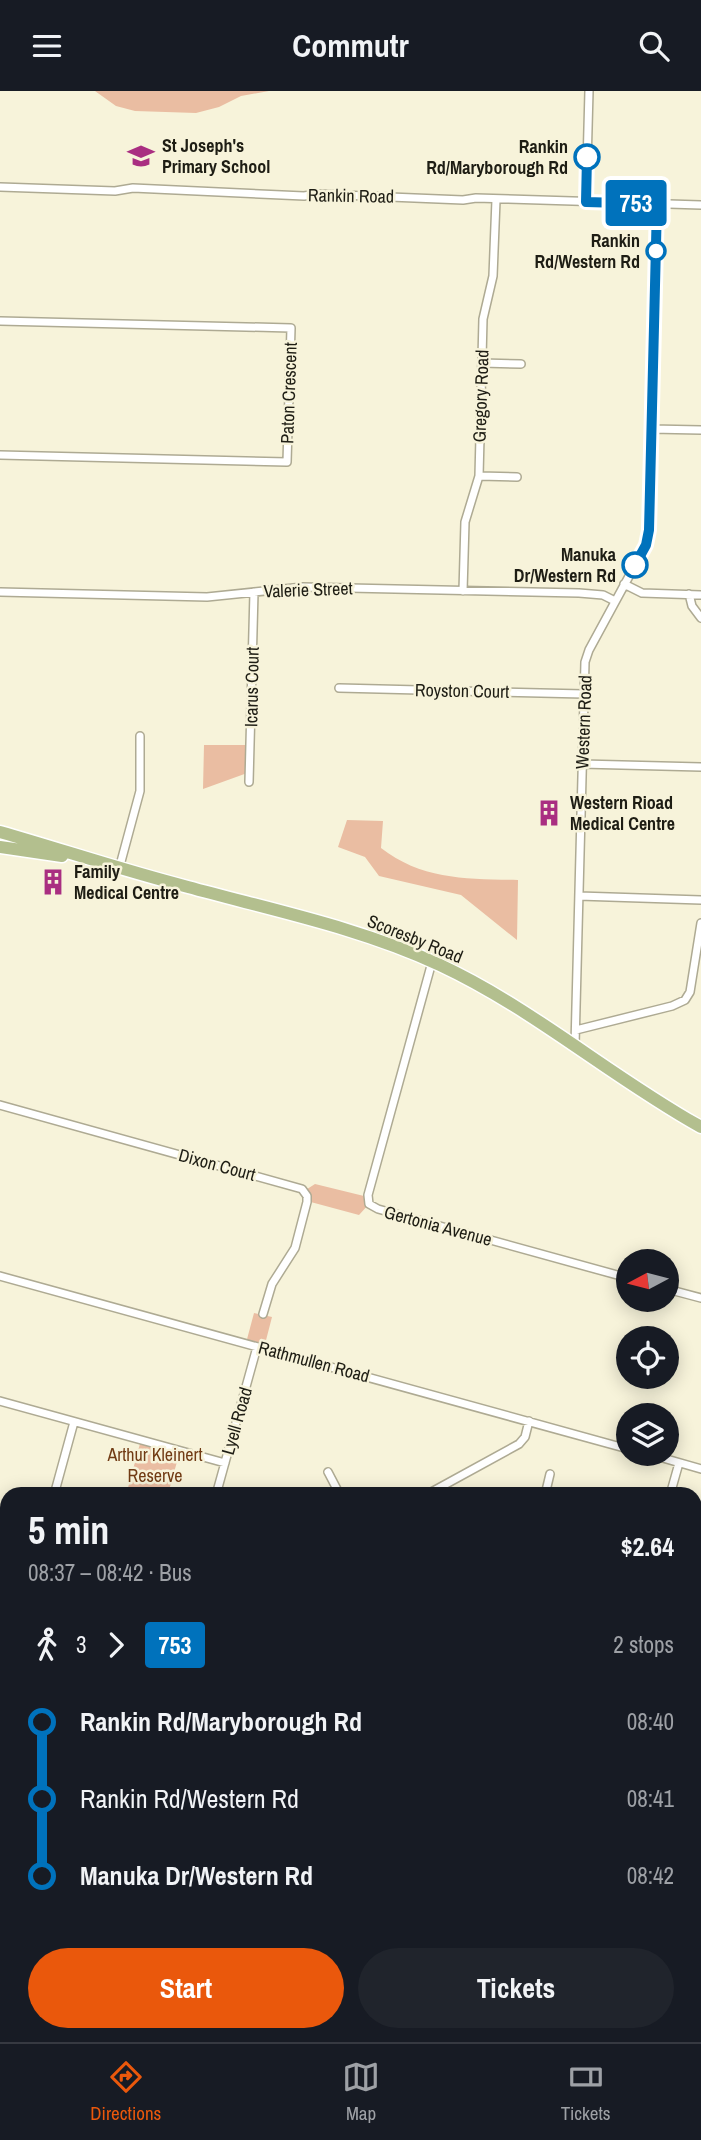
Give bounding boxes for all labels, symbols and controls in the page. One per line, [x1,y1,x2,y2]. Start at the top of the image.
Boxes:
text: Commutr [292,24,409,67]
icon: menu [28,27,66,65]
icon: search [635,27,673,65]
place label: St Joseph's Primary School [162,133,270,179]
place label: Rankin Rd/Maryborough Rd [426,134,568,180]
school or university icon: St Joseph's Primary School [126,141,156,171]
marker: Rankin Rd/Maryborough Rd [574,144,600,170]
line badge: 753 [596,180,676,226]
street label: Rankin Road [308,182,394,209]
text: 753 [620,187,652,219]
place label: Rankin Rd/Western Rd [534,228,640,274]
marker: Rankin Rd/Western Rd [646,241,666,261]
street label: Paton Crescent [274,342,303,444]
street label: Gregory Road [466,349,495,443]
place label: Manuka Dr/Western Rd [514,542,617,588]
marker: Manuka Dr/Western Rd [622,552,648,578]
street label: Valerie Street [263,575,353,604]
street label: Icarus Court [238,647,265,727]
street label: Western Road [569,675,598,769]
street label: Royston Court [415,677,509,704]
place label: Western Rioad Medical Centre [570,790,675,836]
building icon: Western Rioad Medical Centre [534,798,564,828]
place label: Family Medical Centre [74,859,179,905]
building icon: Family Medical Centre [38,867,68,897]
street label: Scoresby Road [364,908,467,969]
street label: Dixon Court [176,1142,258,1187]
street label: Gertonia Avenue [382,1199,495,1252]
north arrow [616,1249,679,1313]
map controls [616,1249,679,1466]
button: locate [616,1326,679,1389]
street label: Rathmullen Road [256,1335,372,1388]
street label: Lyell Road [215,1384,258,1458]
button: layers [616,1403,679,1466]
park label: Arthur Kleinert Reserve [106,1442,203,1488]
text: 5 min [28,1505,109,1556]
text: $2.64 [621,1529,674,1564]
text: 08:37 – 08:42 · Bus [28,1557,192,1588]
icon: walk [28,1626,66,1664]
icon: forward [97,1626,135,1664]
text: 3 [76,1629,87,1660]
text: 753 [159,1629,191,1661]
text: 2 stops [613,1629,674,1660]
text: Rankin Rd/Maryborough Rd [80,1704,362,1739]
text: 08:40 [627,1706,674,1737]
text: Rankin Rd/Western Rd [80,1781,299,1816]
text: 08:41 [627,1783,674,1814]
text: Manuka Dr/Western Rd [80,1858,313,1893]
text: 08:42 [627,1860,674,1891]
button: Start [28,1948,344,2028]
button: Tickets [358,1948,674,2028]
tab: Directions [90,2058,161,2126]
tab: Map [342,2058,380,2126]
tab: Tickets [561,2058,611,2126]

